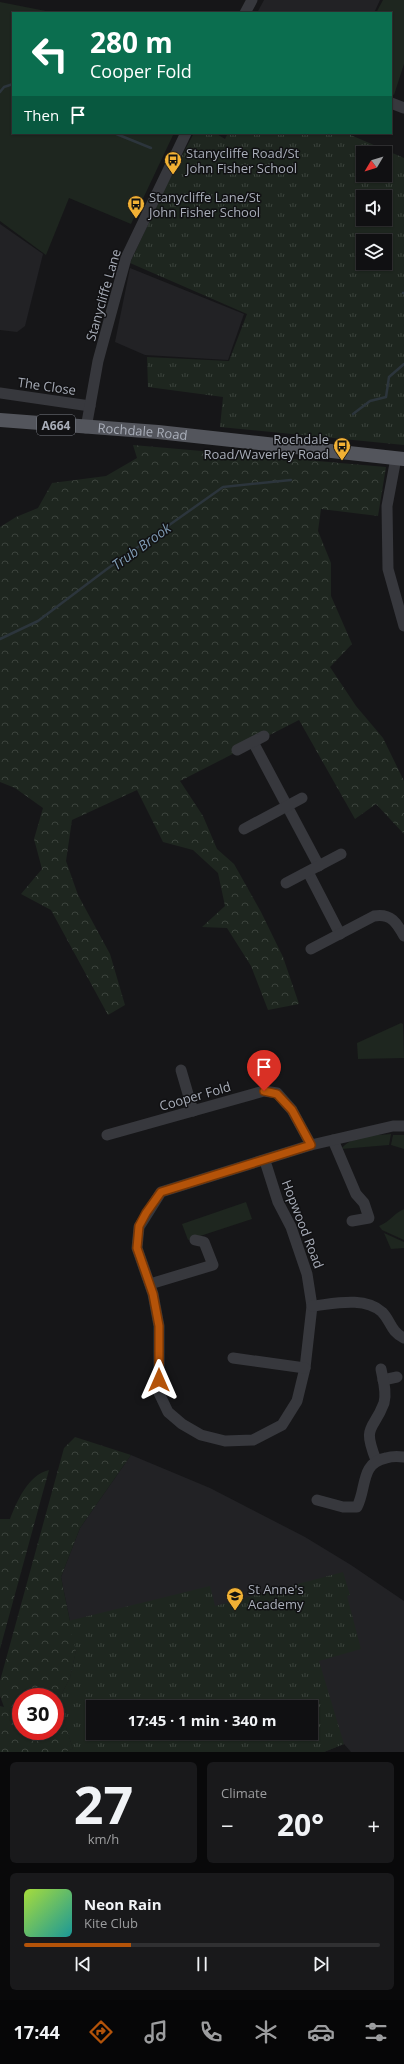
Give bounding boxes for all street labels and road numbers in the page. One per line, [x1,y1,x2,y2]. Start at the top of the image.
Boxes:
street label: Stanycliffe Lane [81,247,125,343]
street label: The Close [17,373,77,399]
road number: A664 [37,415,75,435]
street label: Rochdale Road [97,418,189,444]
street label: Cooper Fold [157,1077,233,1115]
street label: Hopwood Road [278,1177,328,1271]

